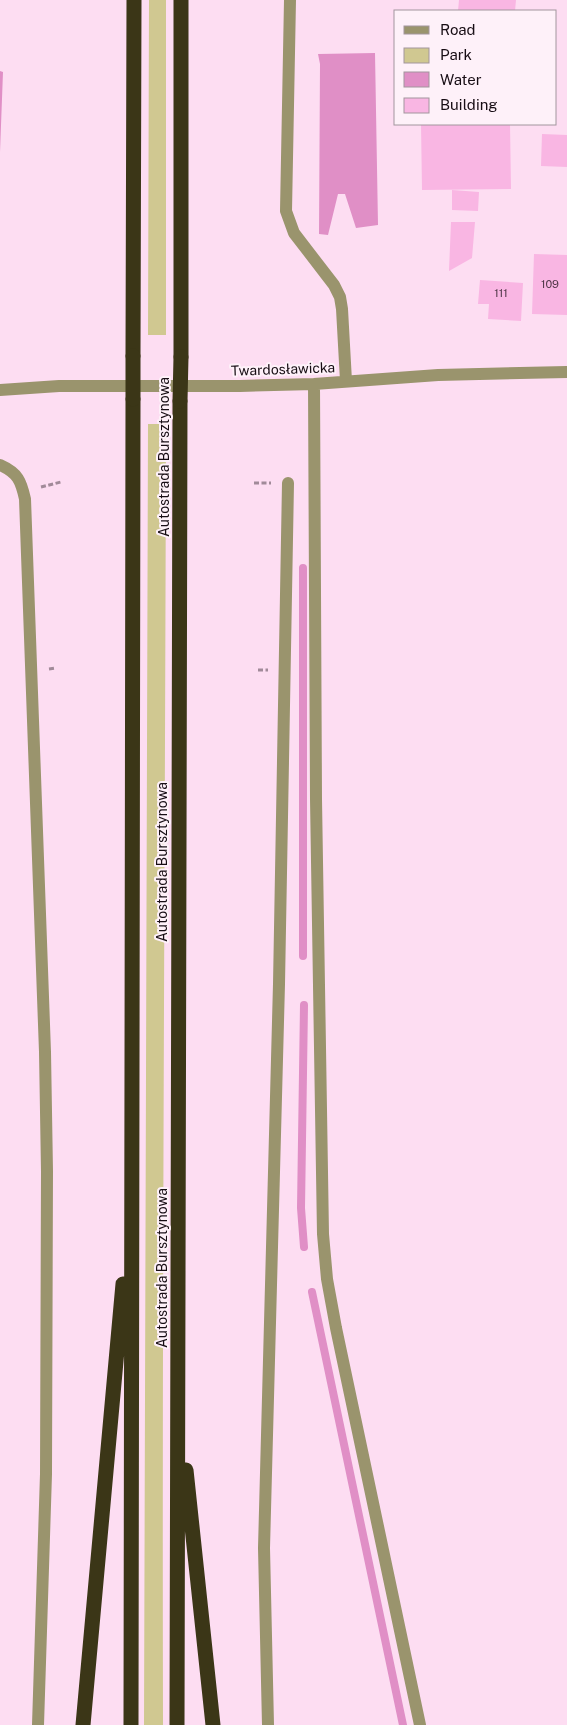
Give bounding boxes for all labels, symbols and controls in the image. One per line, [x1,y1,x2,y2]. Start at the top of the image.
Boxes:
legend [394,10,557,125]
text: Road [440,21,476,38]
text: Park [440,46,472,63]
text: Water [440,71,482,88]
text: Building [440,96,498,113]
house number: 109 [541,278,559,290]
house number: 111 [494,287,508,299]
street label: Twardosławicka [231,359,335,379]
street label: Autostrada Bursztynowa [156,377,172,537]
street label: Autostrada Bursztynowa [154,782,170,942]
street label: Autostrada Bursztynowa [154,1188,170,1348]

